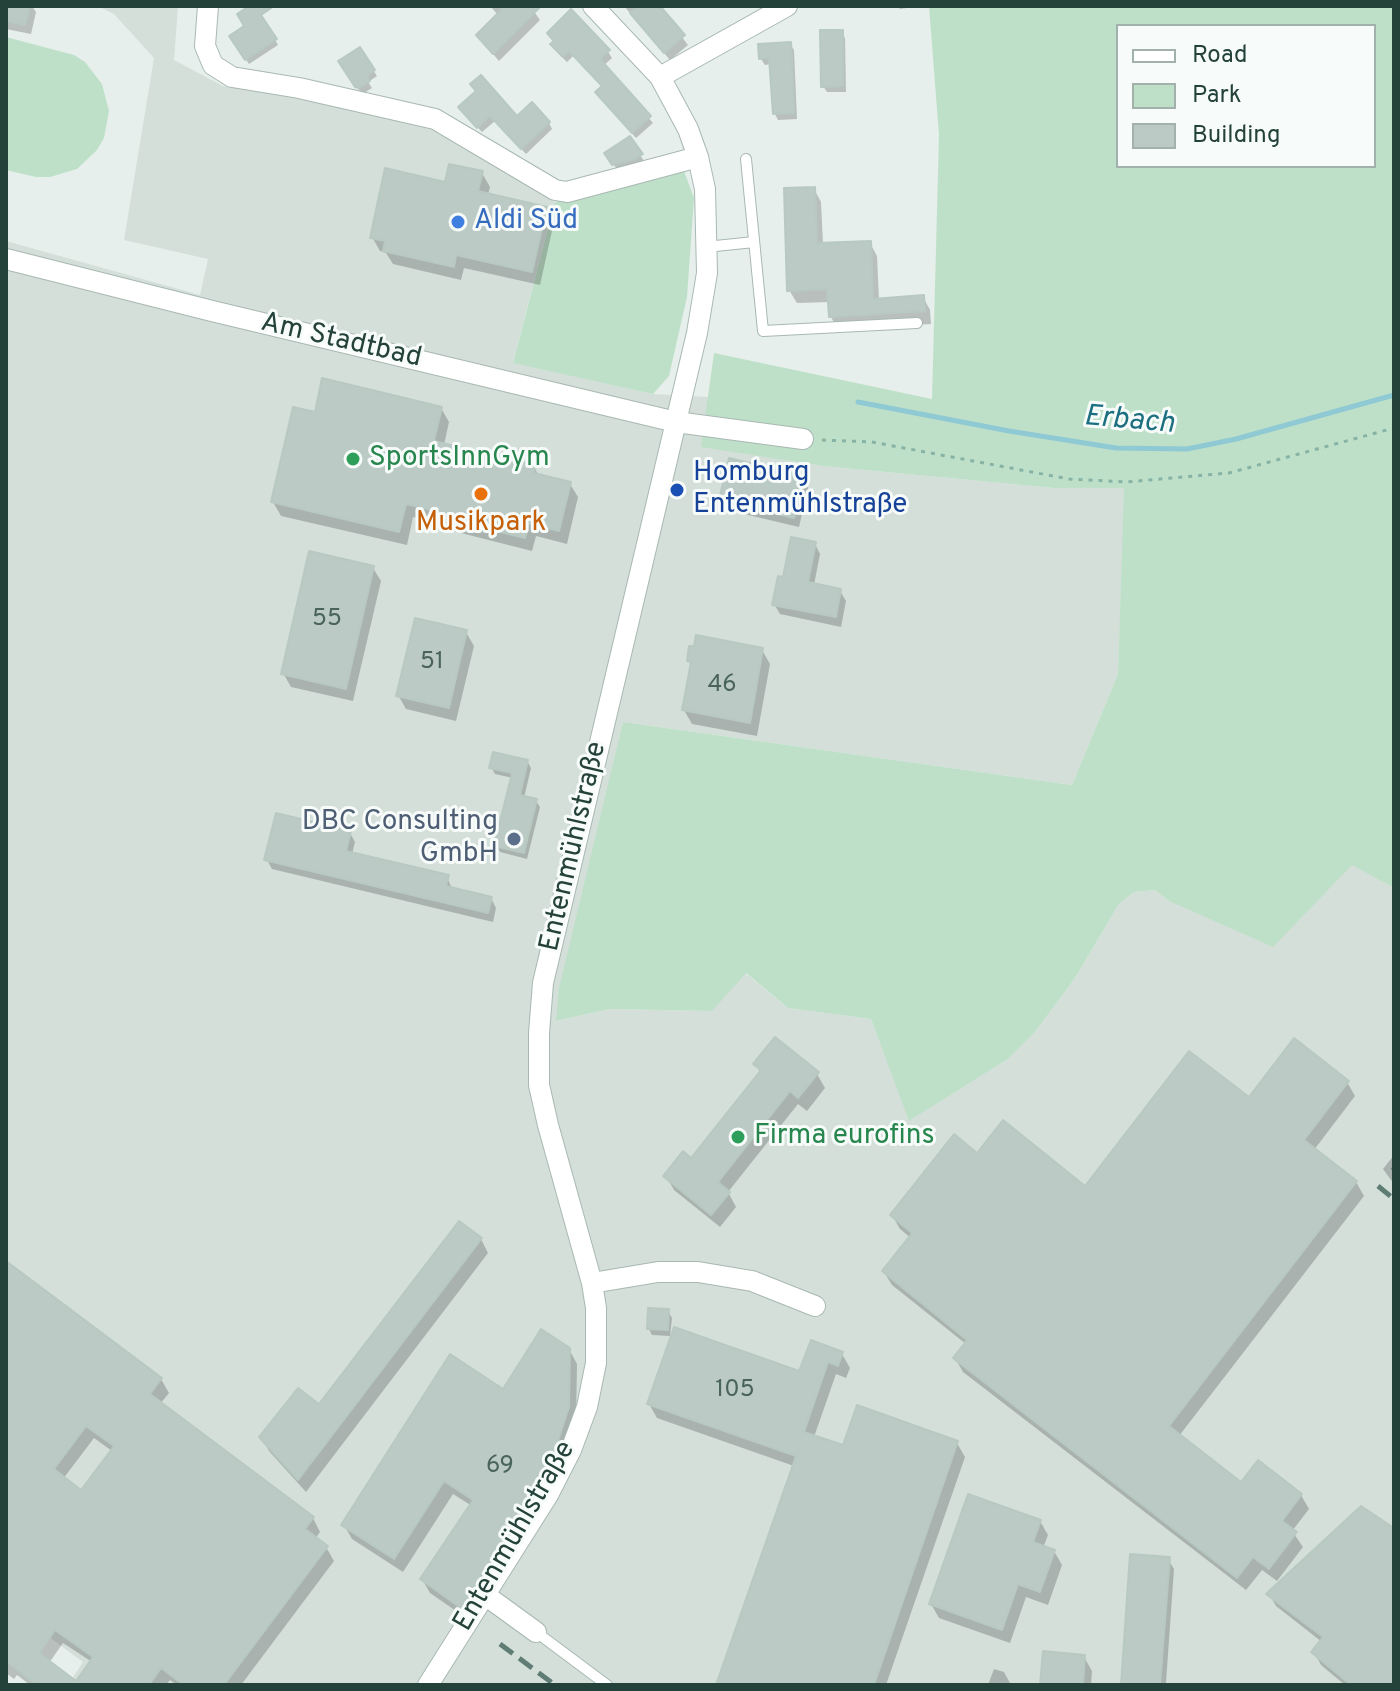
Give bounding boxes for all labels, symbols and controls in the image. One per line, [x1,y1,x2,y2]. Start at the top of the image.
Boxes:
legend [1116,24,1376,168]
text: Road [1192,41,1248,71]
text: Park [1192,81,1242,111]
text: Building [1192,121,1281,151]
place label: Aldi Süd [474,205,578,239]
marker: Aldi Süd [449,213,467,231]
street label: Am Stadtbad [257,307,425,377]
water label: Erbach [1082,400,1176,444]
place label: SportsInnGym [369,442,550,476]
marker: SportsInnGym [344,450,362,468]
place label: Homburg Entenmühlstraße [693,457,907,523]
marker: Homburg Entenmühlstraße [668,481,686,499]
marker: Musikpark [472,485,490,503]
place label: Musikpark [416,507,546,541]
house number: 55 [312,606,342,634]
house number: 51 [420,649,444,677]
house number: 46 [707,672,737,700]
street label: Entenmühlstraße [535,739,615,955]
place label: DBC Consulting GmbH [302,806,498,872]
marker: DBC Consulting GmbH [505,830,523,848]
place label: Firma eurofins [754,1120,935,1154]
marker: Firma eurofins [729,1128,747,1146]
house number: 105 [715,1377,755,1405]
street label: Entenmühlstraße [448,1436,584,1638]
house number: 69 [486,1453,514,1481]

